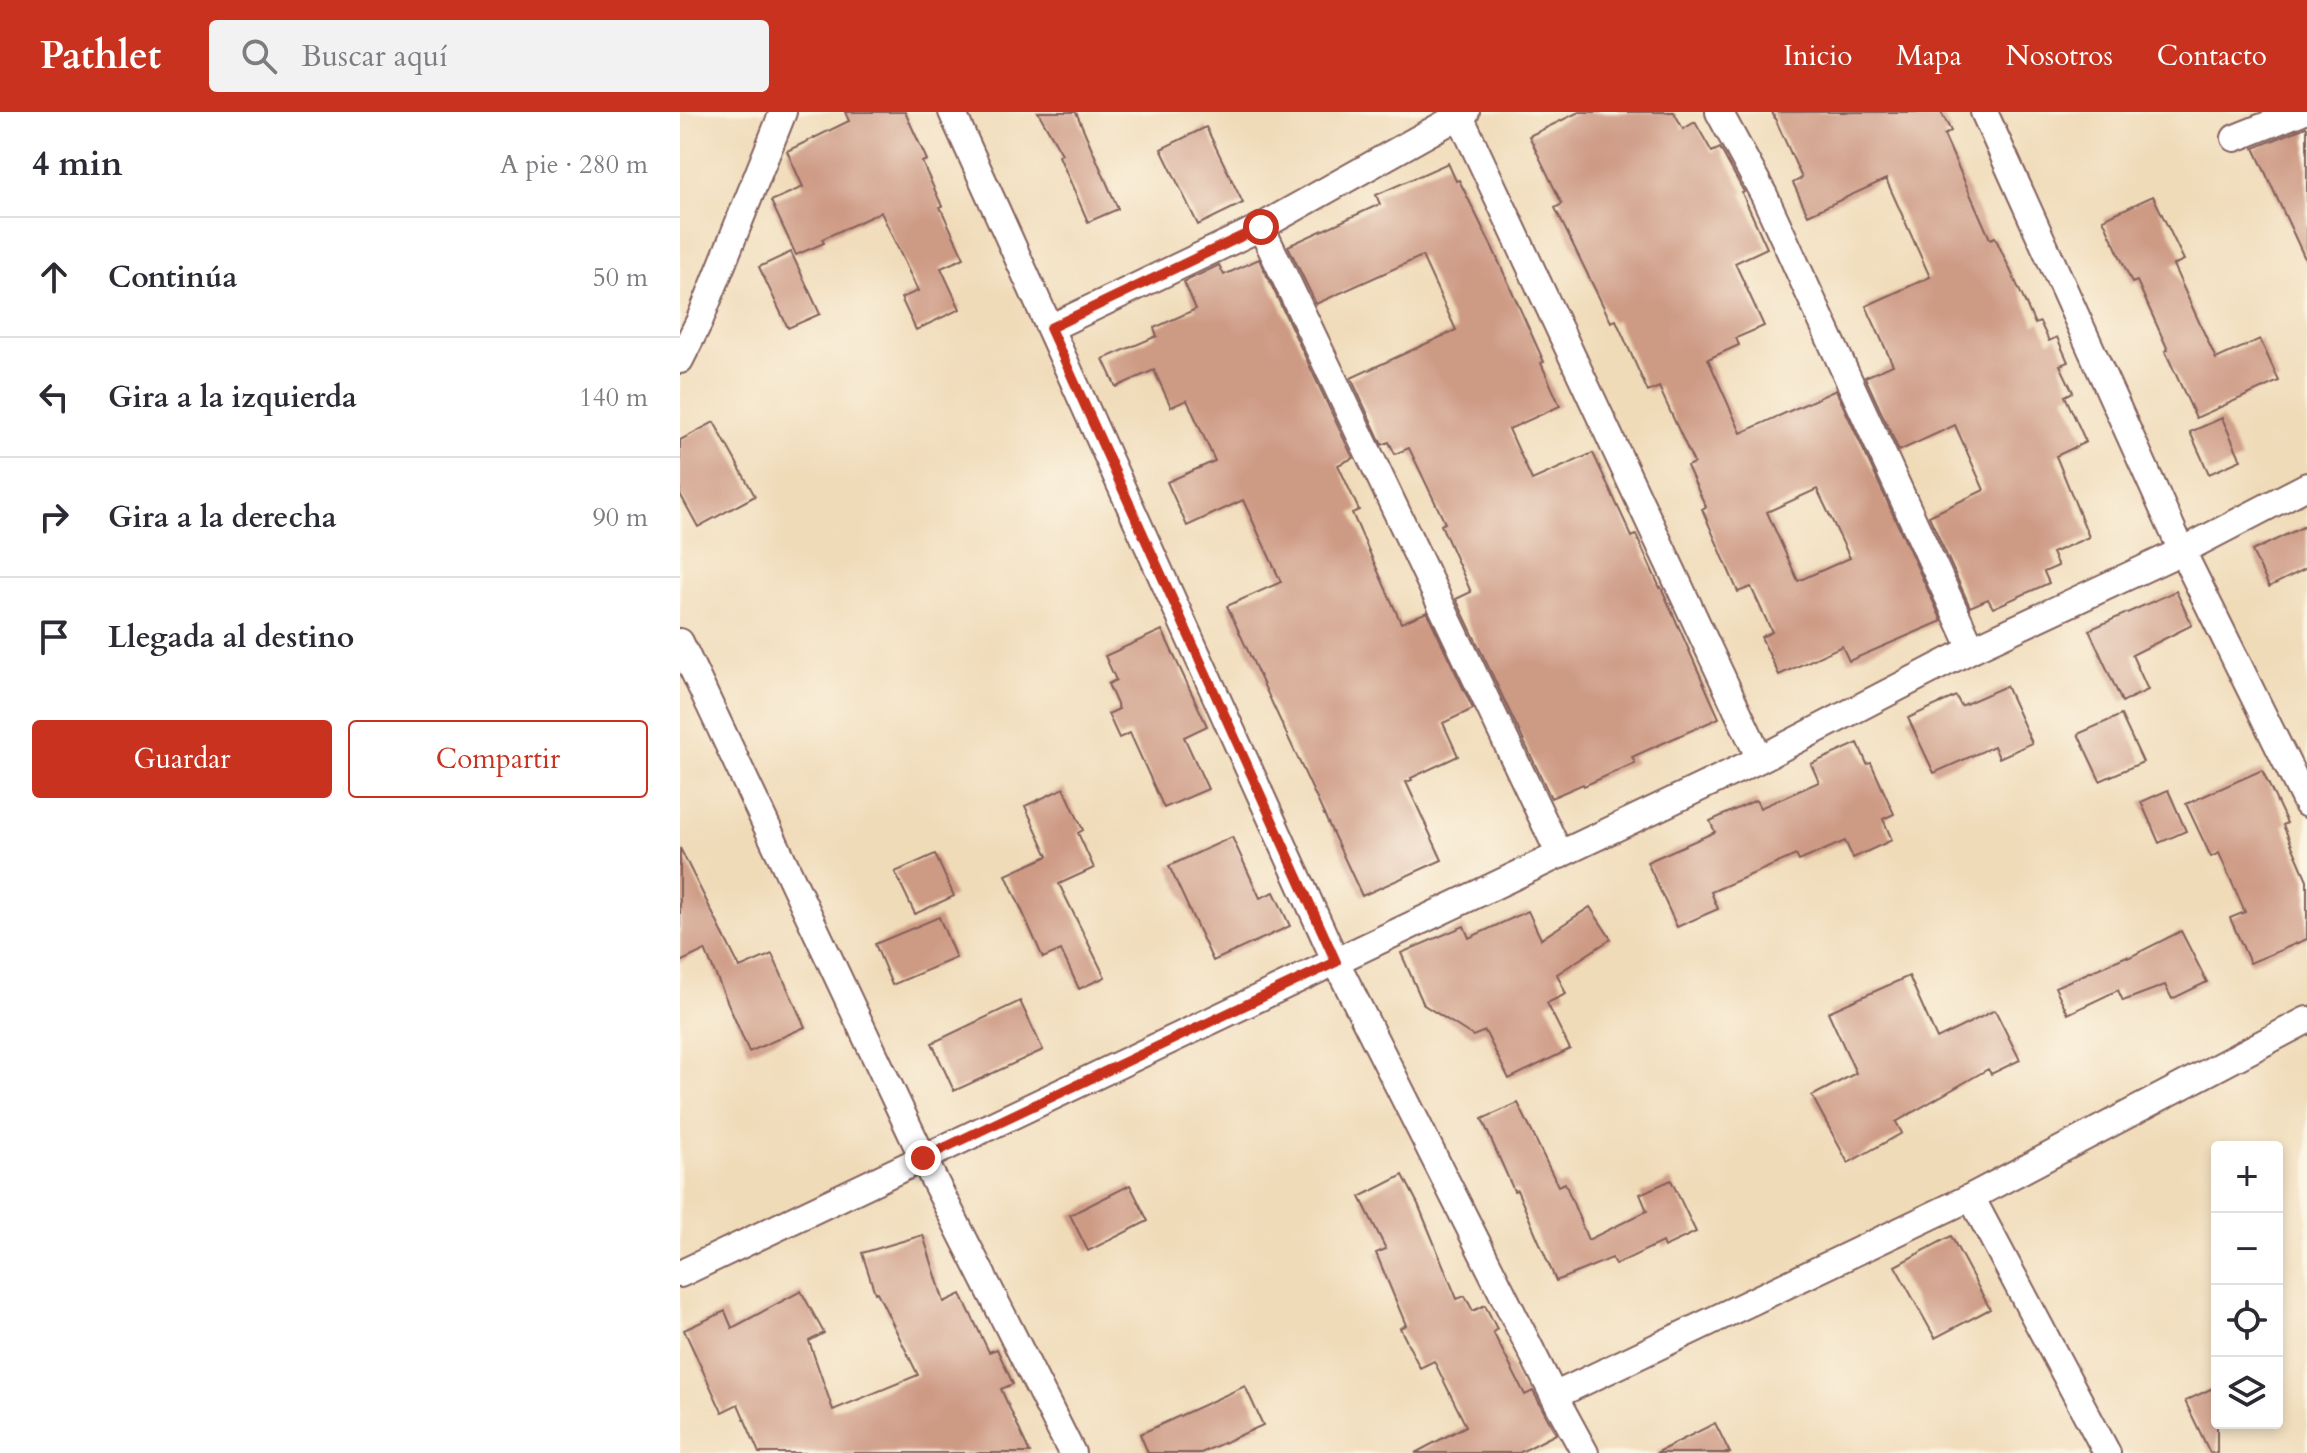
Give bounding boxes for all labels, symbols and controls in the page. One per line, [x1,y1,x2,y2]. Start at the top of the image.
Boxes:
search box [209,20,769,92]
text: Pathlet [40,30,161,82]
icon: search [237,34,281,78]
text: Buscar aquí [301,36,448,77]
text: Inicio [1783,37,1852,75]
text: Mapa [1896,37,1962,75]
text: Nosotros [2006,37,2113,75]
text: Contacto [2157,37,2267,75]
text: 4 min [32,141,123,187]
text: A pie · 280 m [500,147,648,182]
route start [1243,209,1279,245]
icon: ahead [32,255,76,299]
text: Continúa [108,257,238,298]
text: 50 m [592,260,648,295]
icon: left [32,375,76,419]
text: Gira a la izquierda [108,377,357,418]
text: 140 m [579,380,648,415]
icon: right [32,495,76,539]
text: Gira a la derecha [108,497,337,538]
text: 90 m [592,500,648,535]
icon: arrive [32,615,76,659]
text: Llegada al destino [108,617,354,658]
button: Guardar [32,720,332,798]
button: Compartir [348,720,648,798]
route end [905,1140,941,1176]
map controls [2211,1141,2283,1429]
button: + [2211,1141,2283,1213]
button: − [2211,1213,2283,1285]
button: locate [2211,1285,2283,1357]
button: layers [2211,1357,2283,1429]

